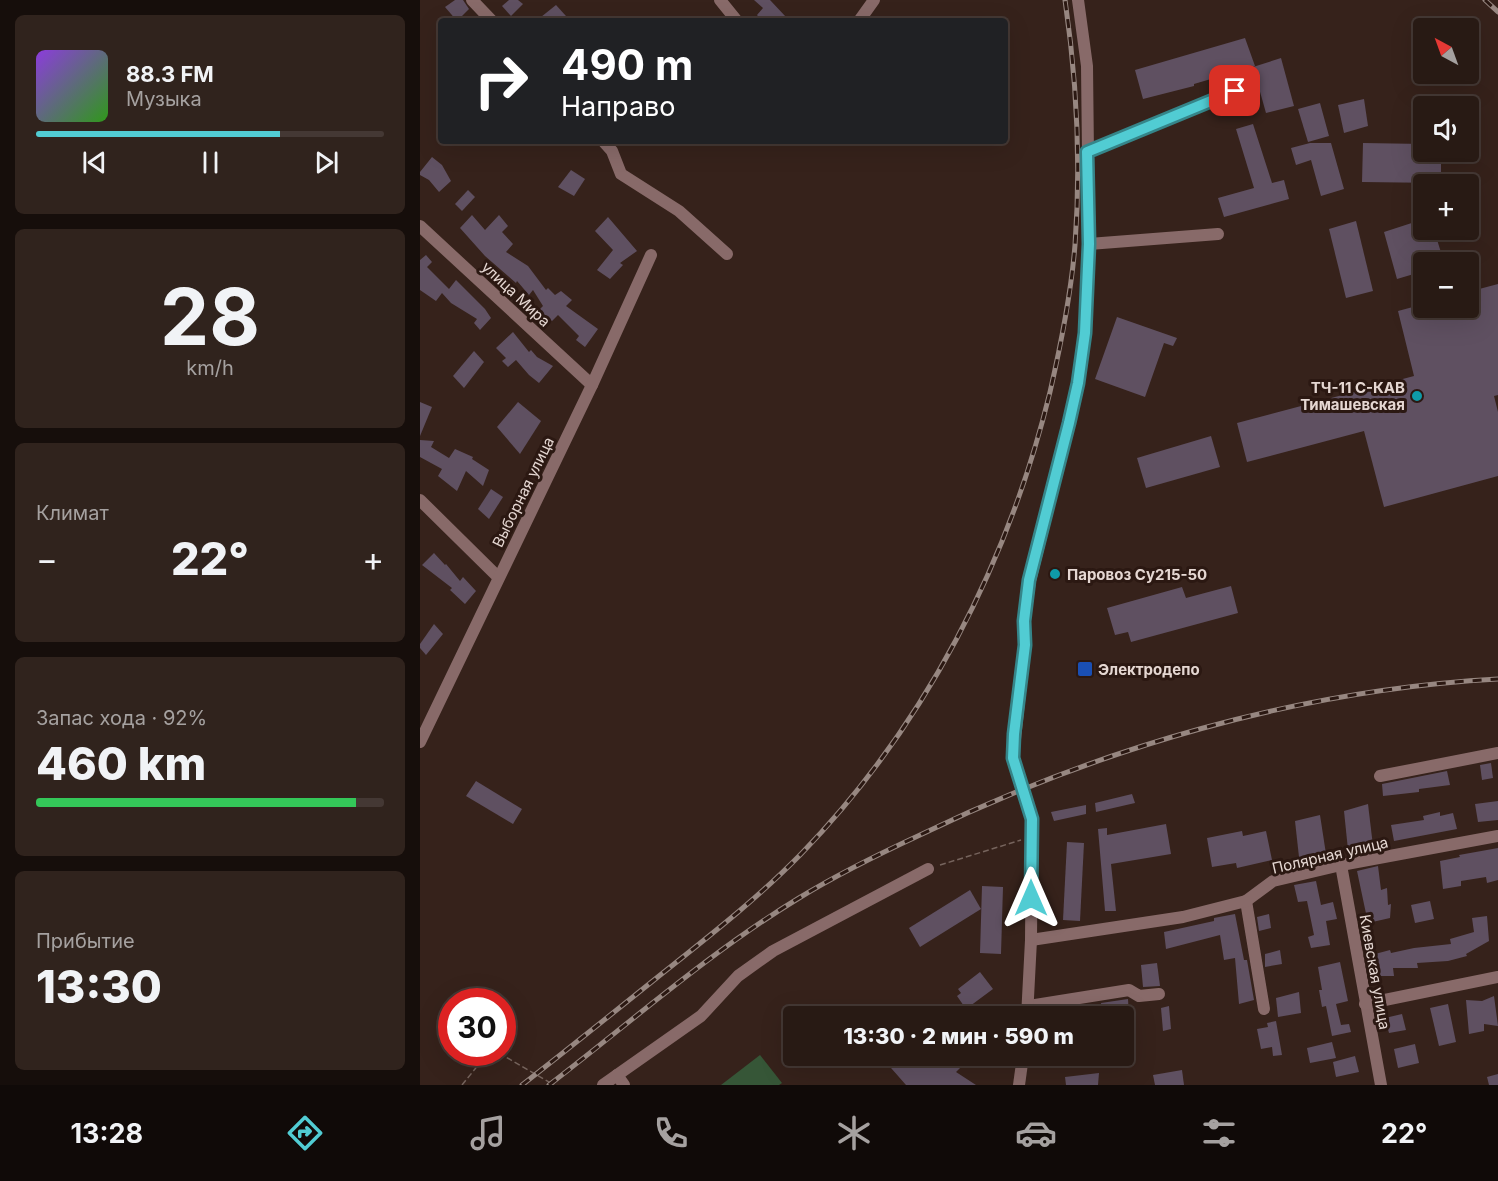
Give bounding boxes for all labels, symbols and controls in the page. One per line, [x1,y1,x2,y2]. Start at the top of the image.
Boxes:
north arrow [1413,18,1479,84]
map controls [1413,18,1479,318]
text: 490 m [561,39,693,90]
icon: right [462,42,540,120]
text: 88.3 FM [126,61,214,87]
pin [1209,65,1260,116]
icon: arrive [1218,74,1251,107]
text: Музыка [126,87,202,111]
text: Направо [561,90,676,123]
button: sound [1413,96,1479,162]
icon: previous [78,146,111,179]
icon: pause [194,146,227,179]
icon: next [310,146,343,179]
button: + [1413,174,1479,240]
button: − [1413,252,1479,318]
street label: улица Мира [478,257,554,331]
text: 28 [160,269,260,364]
text: km/h [186,356,234,380]
place label: ТЧ-11 С-КАВ Тимашевская [1300,378,1405,414]
marker: ТЧ-11 С-КАВ Тимашевская [1410,389,1424,403]
street label: Выборная улица [488,434,558,550]
text: Климат [36,501,109,525]
text: 22° [171,531,249,586]
text: − [36,539,58,579]
text: + [362,539,384,579]
place label: Паровоз Су215-50 [1067,565,1207,584]
marker: Паровоз Су215-50 [1048,567,1062,581]
marker: Электродепо [1076,660,1094,678]
place label: Электродепо [1098,660,1200,679]
text: Запас хода · 92% [36,706,207,730]
text: 460 km [36,736,206,791]
street label: Полярная улица [1270,832,1390,878]
position arrow [999,866,1063,930]
street label: Киевская улица [1356,913,1394,1031]
text: Прибытие [36,929,135,953]
text: 13:30 [36,959,162,1014]
speed limit sign: 30 [438,988,516,1066]
text: 13:30 · 2 мин · 590 m [843,1023,1074,1049]
icon: directions [284,1112,326,1154]
icon: music [467,1112,509,1154]
icon: phone [650,1112,692,1154]
icon: climate [833,1112,875,1154]
icon: car [1015,1112,1057,1154]
icon: filters [1198,1112,1240,1154]
text: 13:28 [70,1117,143,1150]
text: 22° [1381,1117,1428,1150]

